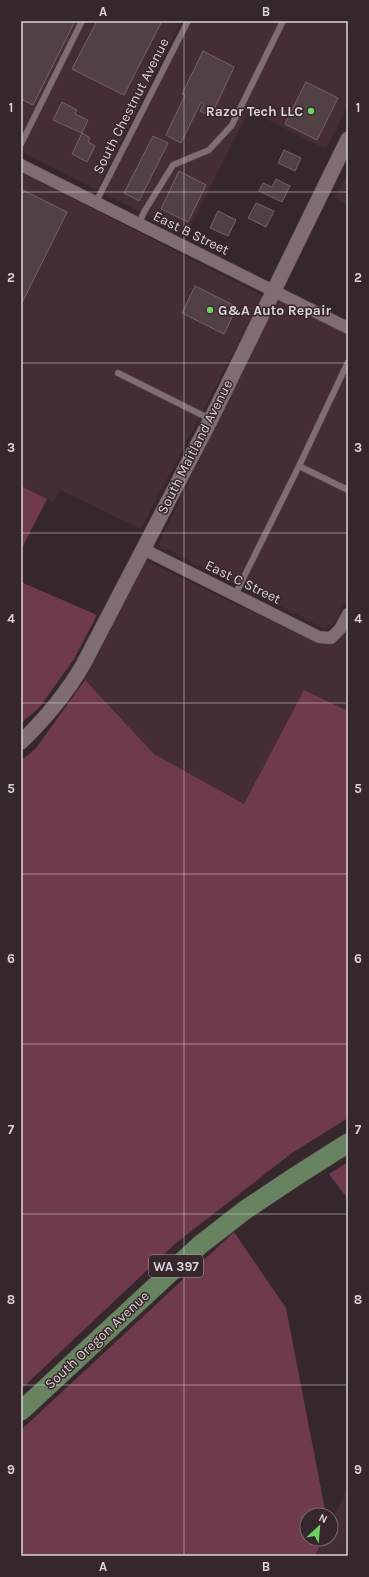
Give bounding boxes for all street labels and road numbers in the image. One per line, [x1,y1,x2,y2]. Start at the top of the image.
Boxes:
street label: South Chestnut Avenue [89,35,173,177]
street label: East B Street [150,207,232,259]
street label: South Maitland Avenue [154,377,236,517]
street label: East C Street [202,556,284,608]
road number: WA 397 [149,1255,203,1277]
street label: South Oregon Avenue [41,1287,153,1393]

